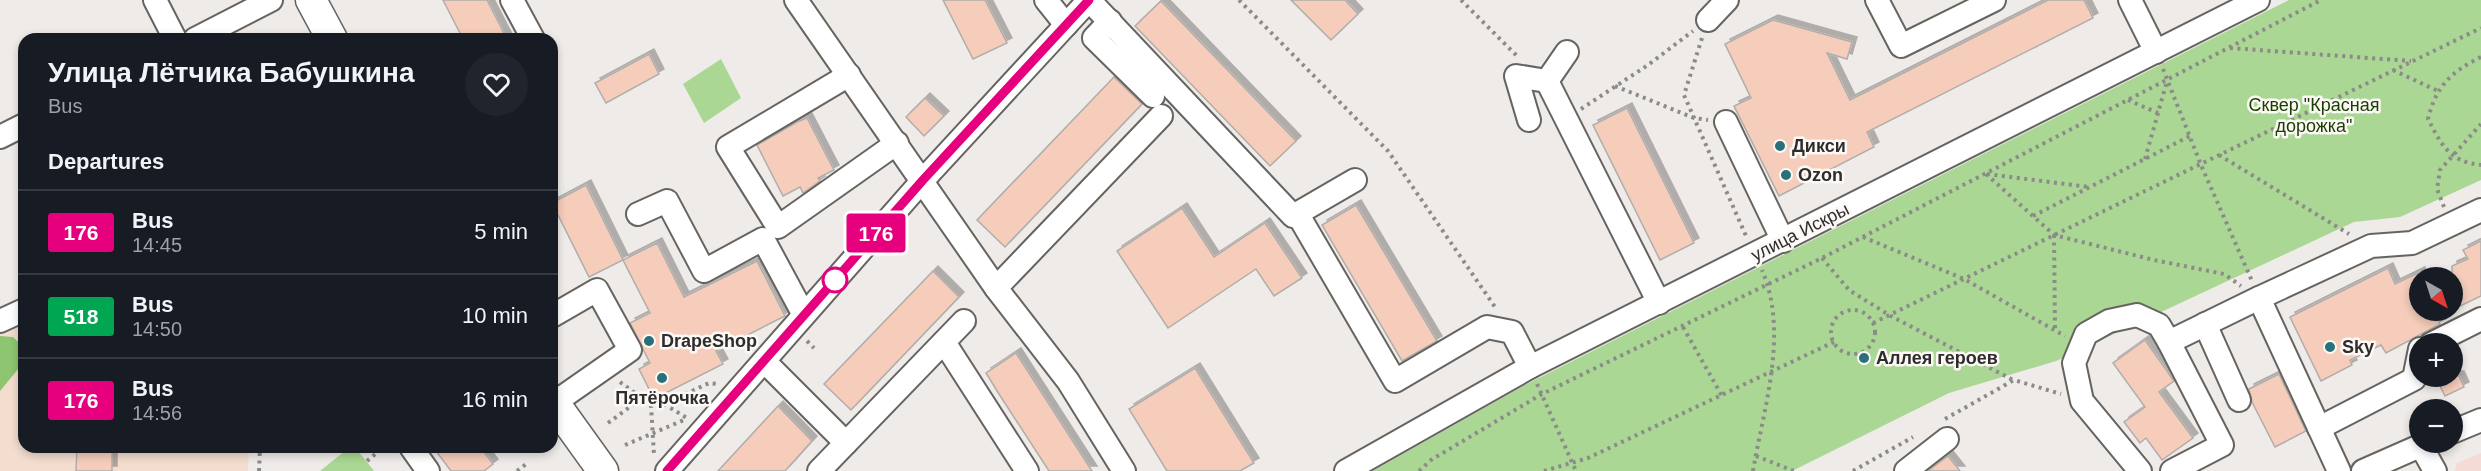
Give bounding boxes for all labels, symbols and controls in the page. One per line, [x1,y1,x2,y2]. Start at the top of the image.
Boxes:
button: heart [465,53,528,116]
text: Улица Лётчика Бабушкина [48,57,415,88]
text: Bus [48,95,82,117]
park label: Сквер "Красная дорожка" [2249,95,2379,136]
place label: Дикси [1792,136,1846,156]
marker: Дикси [1773,139,1787,153]
text: Departures [48,149,164,174]
place label: Ozon [1798,165,1843,185]
marker: Ozon [1779,168,1793,182]
street label: улица Искры [1748,199,1852,265]
text: Bus [132,208,174,233]
line badge: 176 [842,214,910,252]
text: 5 min [474,219,528,244]
text: 176 [63,221,99,244]
text: 176 [858,222,894,245]
text: 14:45 [132,234,182,256]
unlabelled marker [822,267,848,293]
north arrow [2409,267,2463,321]
map controls [2409,267,2463,453]
text: Bus [132,292,174,317]
text: 10 min [462,303,528,328]
text: 518 [63,305,99,328]
text: 14:50 [132,318,182,340]
place label: DrapeShop [661,331,757,351]
button: + [2409,333,2463,387]
marker: DrapeShop [642,334,656,348]
place label: Sky [2342,337,2374,357]
marker: Sky [2323,340,2337,354]
place label: Аллея героев [1876,348,1998,368]
marker: Аллея героев [1857,351,1871,365]
marker: Пятёрочка [655,371,669,385]
text: Bus [132,376,174,401]
text: 16 min [462,387,528,412]
place label: Пятёрочка [615,388,710,408]
text: 176 [63,389,99,412]
button: − [2409,399,2463,453]
text: 14:56 [132,402,182,424]

